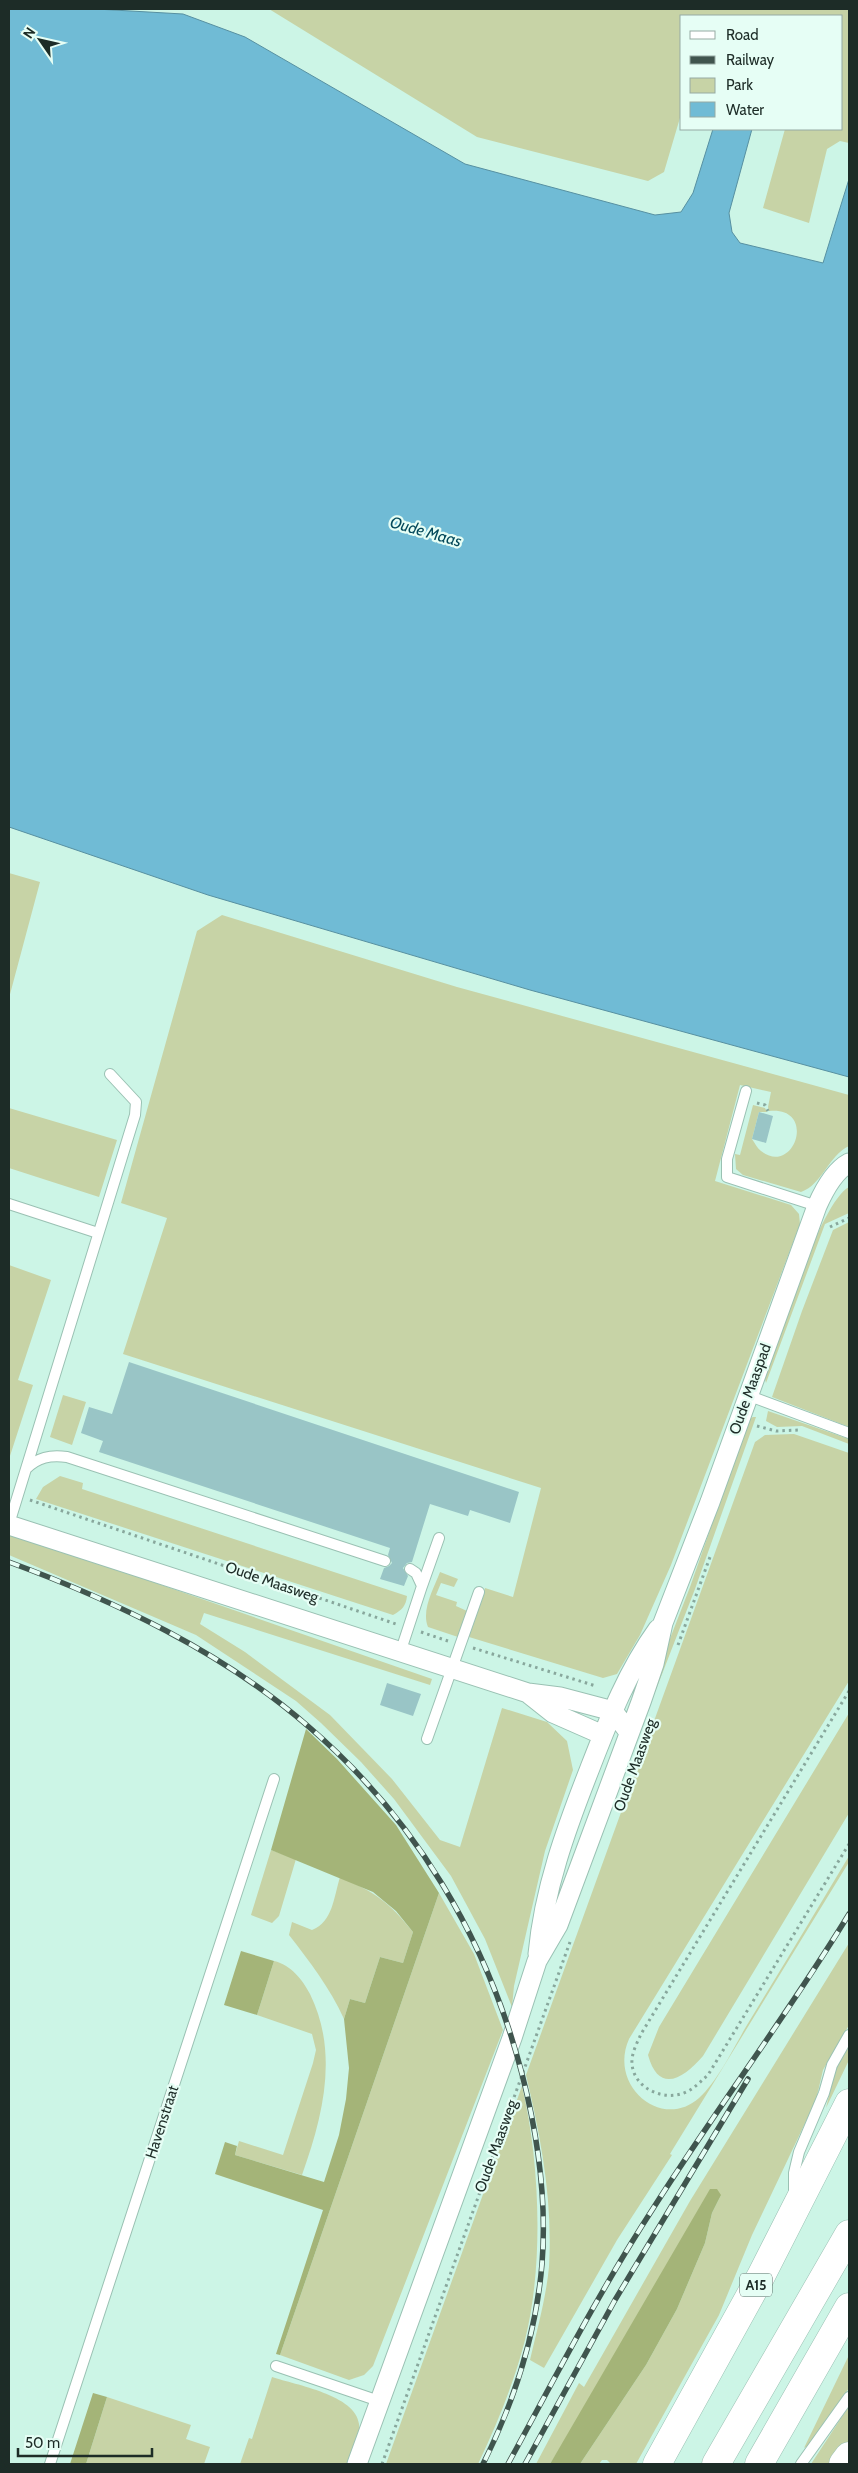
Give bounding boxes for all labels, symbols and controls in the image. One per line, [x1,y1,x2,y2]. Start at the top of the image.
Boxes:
north arrow [15,15,65,65]
legend [680,15,843,130]
text: N [19,24,39,42]
text: Road [726,26,759,44]
text: Railway [726,51,775,69]
text: Park [726,76,753,94]
text: Water [726,101,764,119]
water label: Oude Maas [388,512,464,551]
street label: Oude Maaspad [725,1341,775,1437]
street label: Oude Maasweg [223,1558,321,1607]
street label: Oude Maasweg [610,1716,660,1814]
street label: Havenstraat [142,2083,182,2161]
street label: Oude Maasweg [471,2097,521,2195]
road number: A15 [740,2274,772,2296]
scale bar [18,2426,151,2458]
text: 50 m [25,2434,60,2452]

